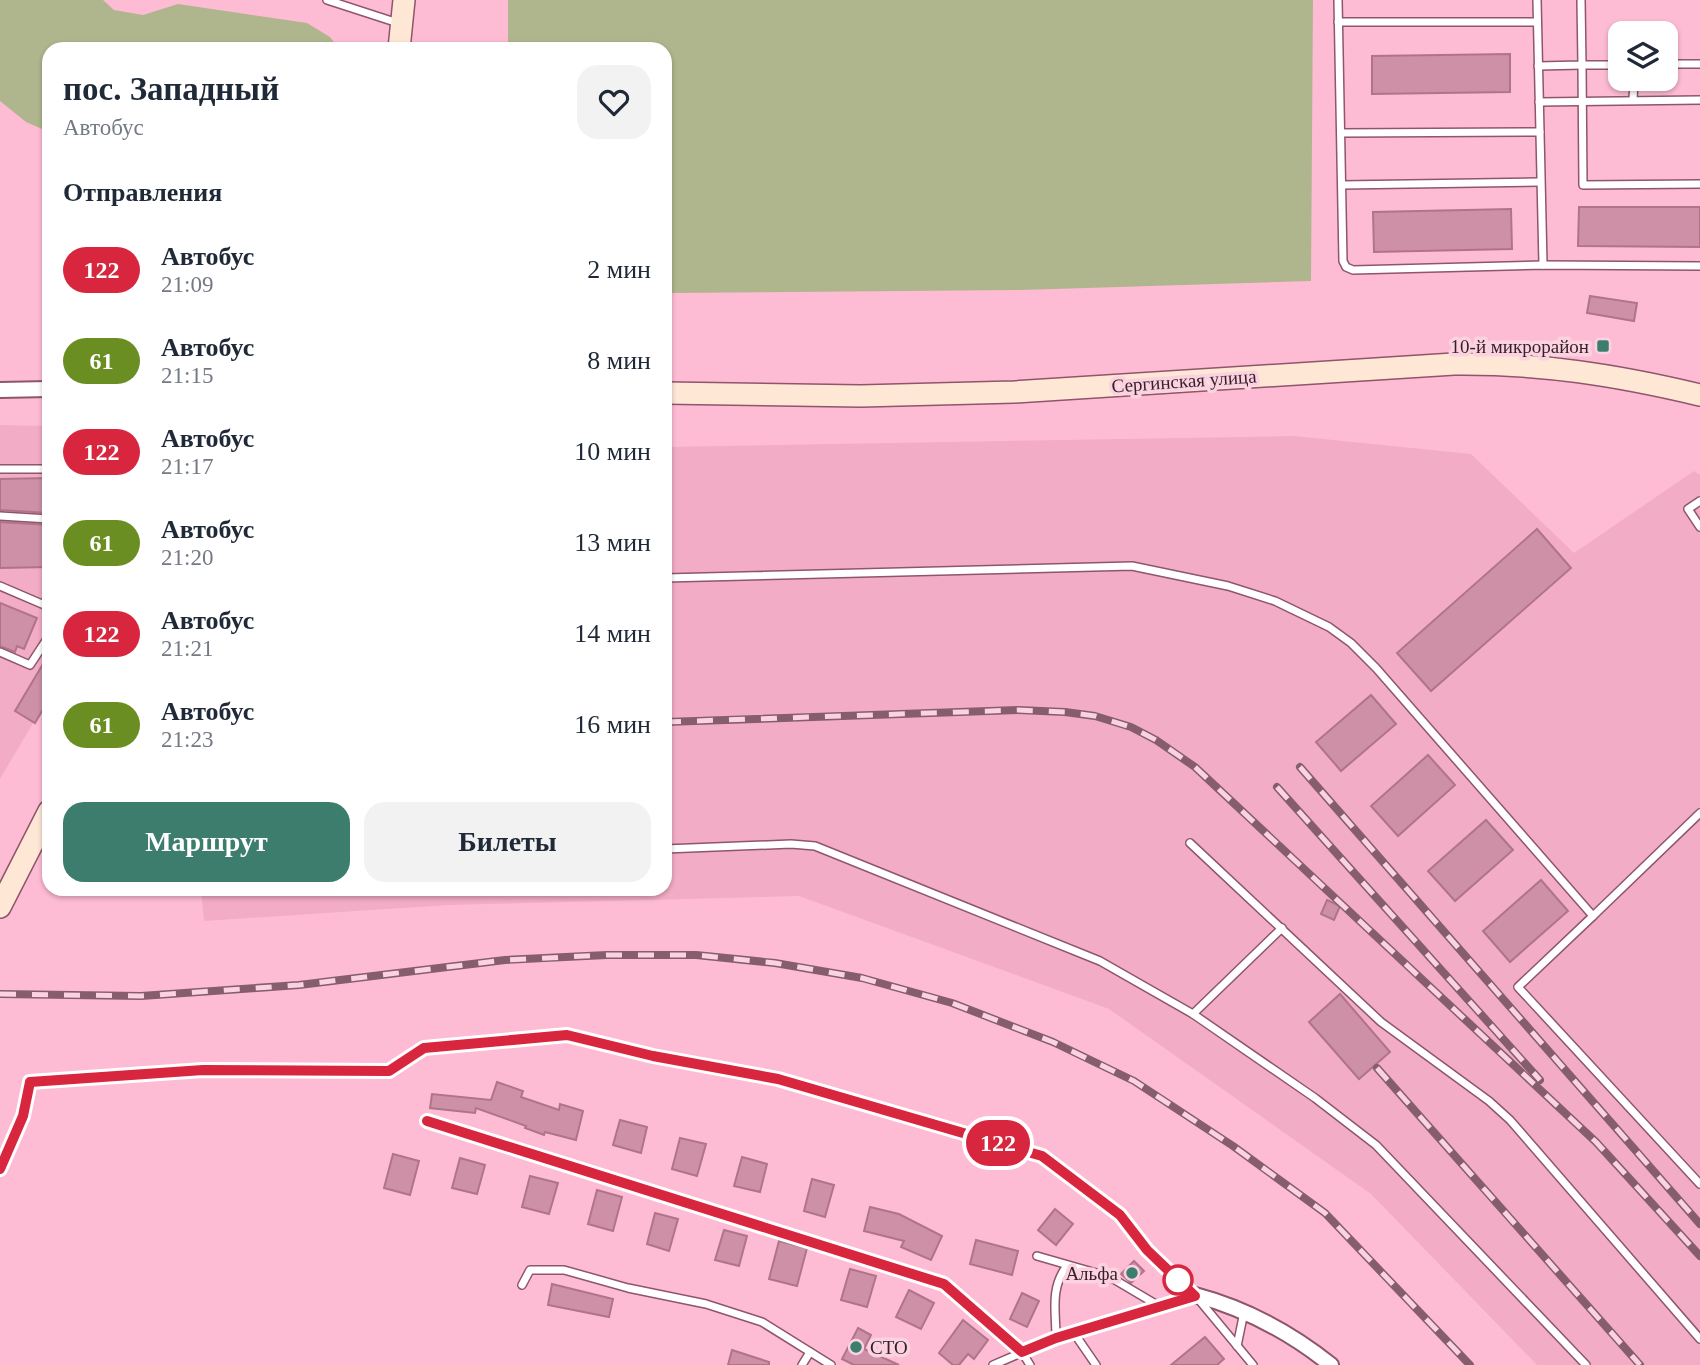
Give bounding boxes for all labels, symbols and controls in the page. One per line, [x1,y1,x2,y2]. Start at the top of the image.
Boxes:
map controls [1608,21,1678,91]
button: layers [1608,21,1678,91]
button: heart [577,65,651,139]
text: пос. Западный [63,71,279,107]
text: Автобус [63,115,144,140]
text: Отправления [63,178,222,207]
text: Автобус [161,242,254,271]
text: 2 мин [587,255,651,284]
text: 122 [84,257,120,283]
text: 21:09 [161,272,213,297]
text: Автобус [161,333,254,362]
place label: 10-й микрорайон [1451,336,1589,357]
marker: 10-й микрорайон [1595,338,1611,354]
text: 8 мин [587,346,651,375]
text: 61 [90,348,114,374]
text: 21:15 [161,363,213,388]
street label: Сергинская улица [1111,365,1258,397]
text: Автобус [161,424,254,453]
text: 10 мин [574,437,651,466]
text: 122 [84,439,120,465]
text: 21:17 [161,454,213,479]
text: Автобус [161,515,254,544]
text: 13 мин [574,528,651,557]
text: 61 [90,530,114,556]
text: 21:20 [161,545,213,570]
text: Автобус [161,606,254,635]
text: 14 мин [574,619,651,648]
text: 122 [84,621,120,647]
text: 21:21 [161,636,213,661]
text: Автобус [161,697,254,726]
text: 16 мин [574,710,651,739]
text: 61 [90,712,114,738]
text: 21:23 [161,727,213,752]
button: Маршрут [63,802,350,882]
button: Билеты [364,802,651,882]
line badge: 122 [958,1120,1038,1166]
text: 122 [980,1130,1016,1156]
place label: Альфа [1065,1263,1119,1284]
marker: Альфа [1124,1265,1140,1281]
unlabelled marker [1163,1265,1193,1295]
place label: СТО [870,1337,908,1358]
marker: СТО [848,1339,864,1355]

